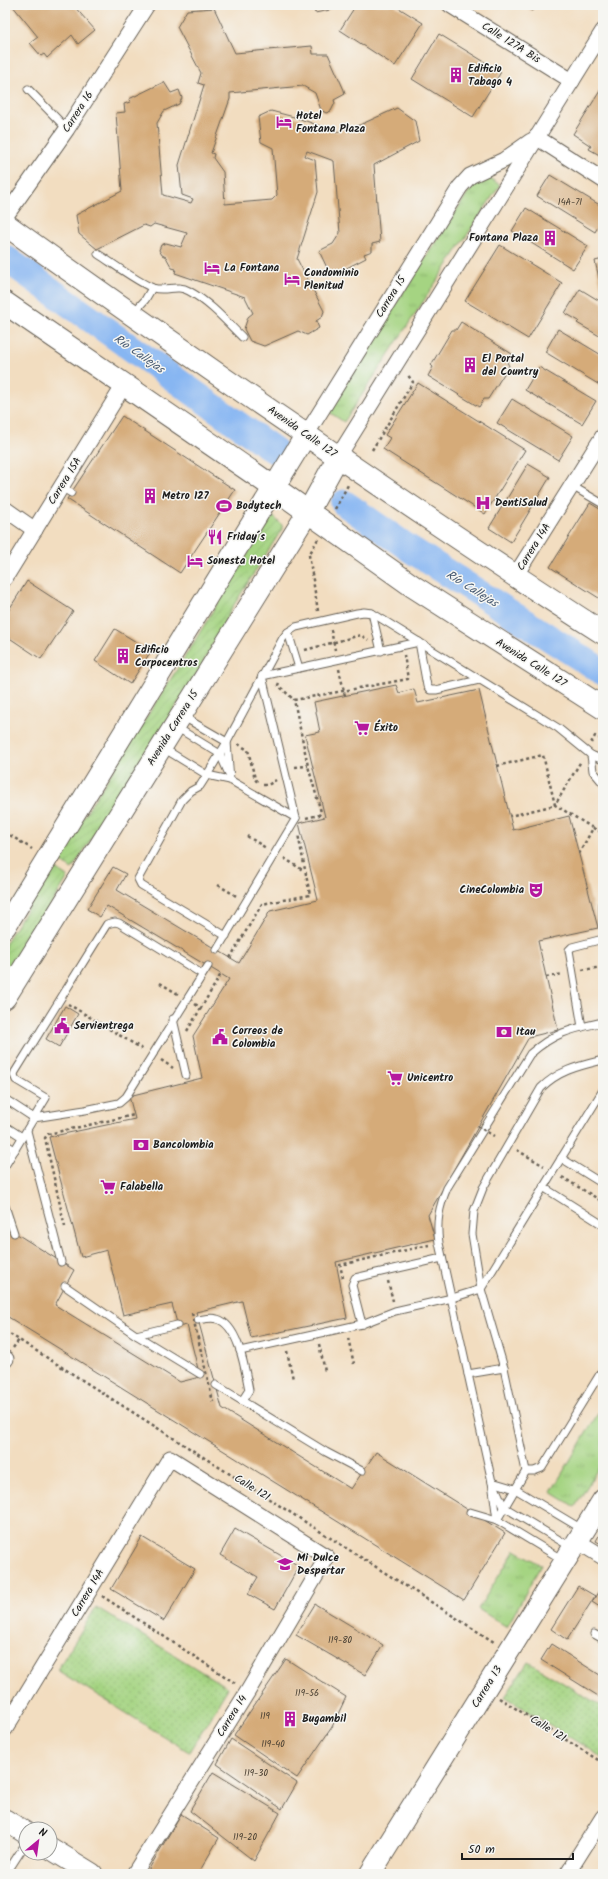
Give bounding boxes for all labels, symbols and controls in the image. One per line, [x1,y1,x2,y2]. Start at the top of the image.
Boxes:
street label: Calle 127A Bis [478,18,544,69]
place label: Edificio Tabago 4 [468,60,512,91]
building icon: Edificio Tabago 4 [447,66,465,84]
street label: Carrera 16 [58,87,98,137]
place label: Hotel Fontana Plaza [296,107,365,138]
hotel icon: Hotel Fontana Plaza [275,113,293,131]
house number: 14A-71 [558,195,582,210]
place label: Fontana Plaza [469,229,538,247]
building icon: Fontana Plaza [541,229,559,247]
hotel icon: La Fontana [203,259,221,277]
place label: La Fontana [224,259,280,277]
place label: Condominio Plenitud [304,264,359,295]
hotel icon: Condominio Plenitud [283,270,301,288]
street label: Carrera 15 [371,272,412,322]
water label: Río Callejas [110,330,170,379]
place label: El Portal del Country [482,350,539,381]
building icon: El Portal del Country [461,356,479,374]
street label: Avenida Calle 127 [264,401,341,463]
street label: Carrera 15A [43,453,87,508]
building icon: Metro 127 [141,487,159,505]
place label: Metro 127 [162,487,210,505]
hospital icon: DentiSalud [474,494,492,512]
place label: DentiSalud [495,494,549,512]
sports icon: Bodytech [215,497,233,515]
place label: Bodytech [236,497,281,515]
street label: Carrera 14A [512,519,556,574]
restaurant icon: Friday´s [206,528,224,546]
place label: Friday´s [227,528,266,546]
hotel icon: Sonesta Hotel [186,552,204,570]
place label: Sonesta Hotel [207,552,275,570]
water label: Río Callejas [442,566,503,613]
street label: Avenida Calle 127 [492,634,571,693]
place label: Edificio Corpocentros [135,641,199,672]
building icon: Edificio Corpocentros [114,647,132,665]
street label: Avenida Carrera 15 [142,686,204,769]
supermarket icon: Éxito [353,719,371,737]
place label: Éxito [374,719,398,737]
place label: CineColombia [459,881,524,899]
theatre icon: CineColombia [527,881,545,899]
public building icon: Servientrega [53,1017,71,1035]
place label: Servientrega [74,1017,134,1035]
place label: Correos de Colombia [232,1022,283,1053]
bank icon: Itau [495,1023,513,1041]
place label: Itau [516,1023,536,1041]
public building icon: Correos de Colombia [211,1028,229,1046]
supermarket icon: Unicentro [386,1069,404,1087]
place label: Unicentro [407,1069,453,1087]
bank icon: Bancolombia [132,1136,150,1154]
place label: Bancolombia [153,1136,214,1154]
supermarket icon: Falabella [99,1178,117,1196]
place label: Falabella [120,1178,164,1196]
street label: Calle 121 [230,1470,274,1506]
place label: Mi Dulce Despertar [297,1549,346,1580]
school or university icon: Mi Dulce Despertar [276,1555,294,1573]
street label: Carrera 14A [67,1565,110,1621]
house number: 119-80 [328,1633,353,1648]
street label: Carrera 13 [467,1662,507,1712]
house number: 119-56 [295,1686,319,1701]
street label: Carrera 14 [212,1691,252,1741]
house number: 119 [260,1709,271,1724]
building icon: Bugambil [281,1710,299,1728]
place label: Bugambil [302,1710,346,1728]
street label: Calle 121 [526,1711,570,1747]
house number: 119-40 [261,1737,285,1752]
house number: 119-30 [244,1766,268,1781]
north arrow [18,1821,58,1861]
text: N [35,1824,50,1843]
house number: 119-20 [233,1830,257,1845]
scale bar [462,1835,573,1861]
text: 50 m [468,1840,495,1859]

